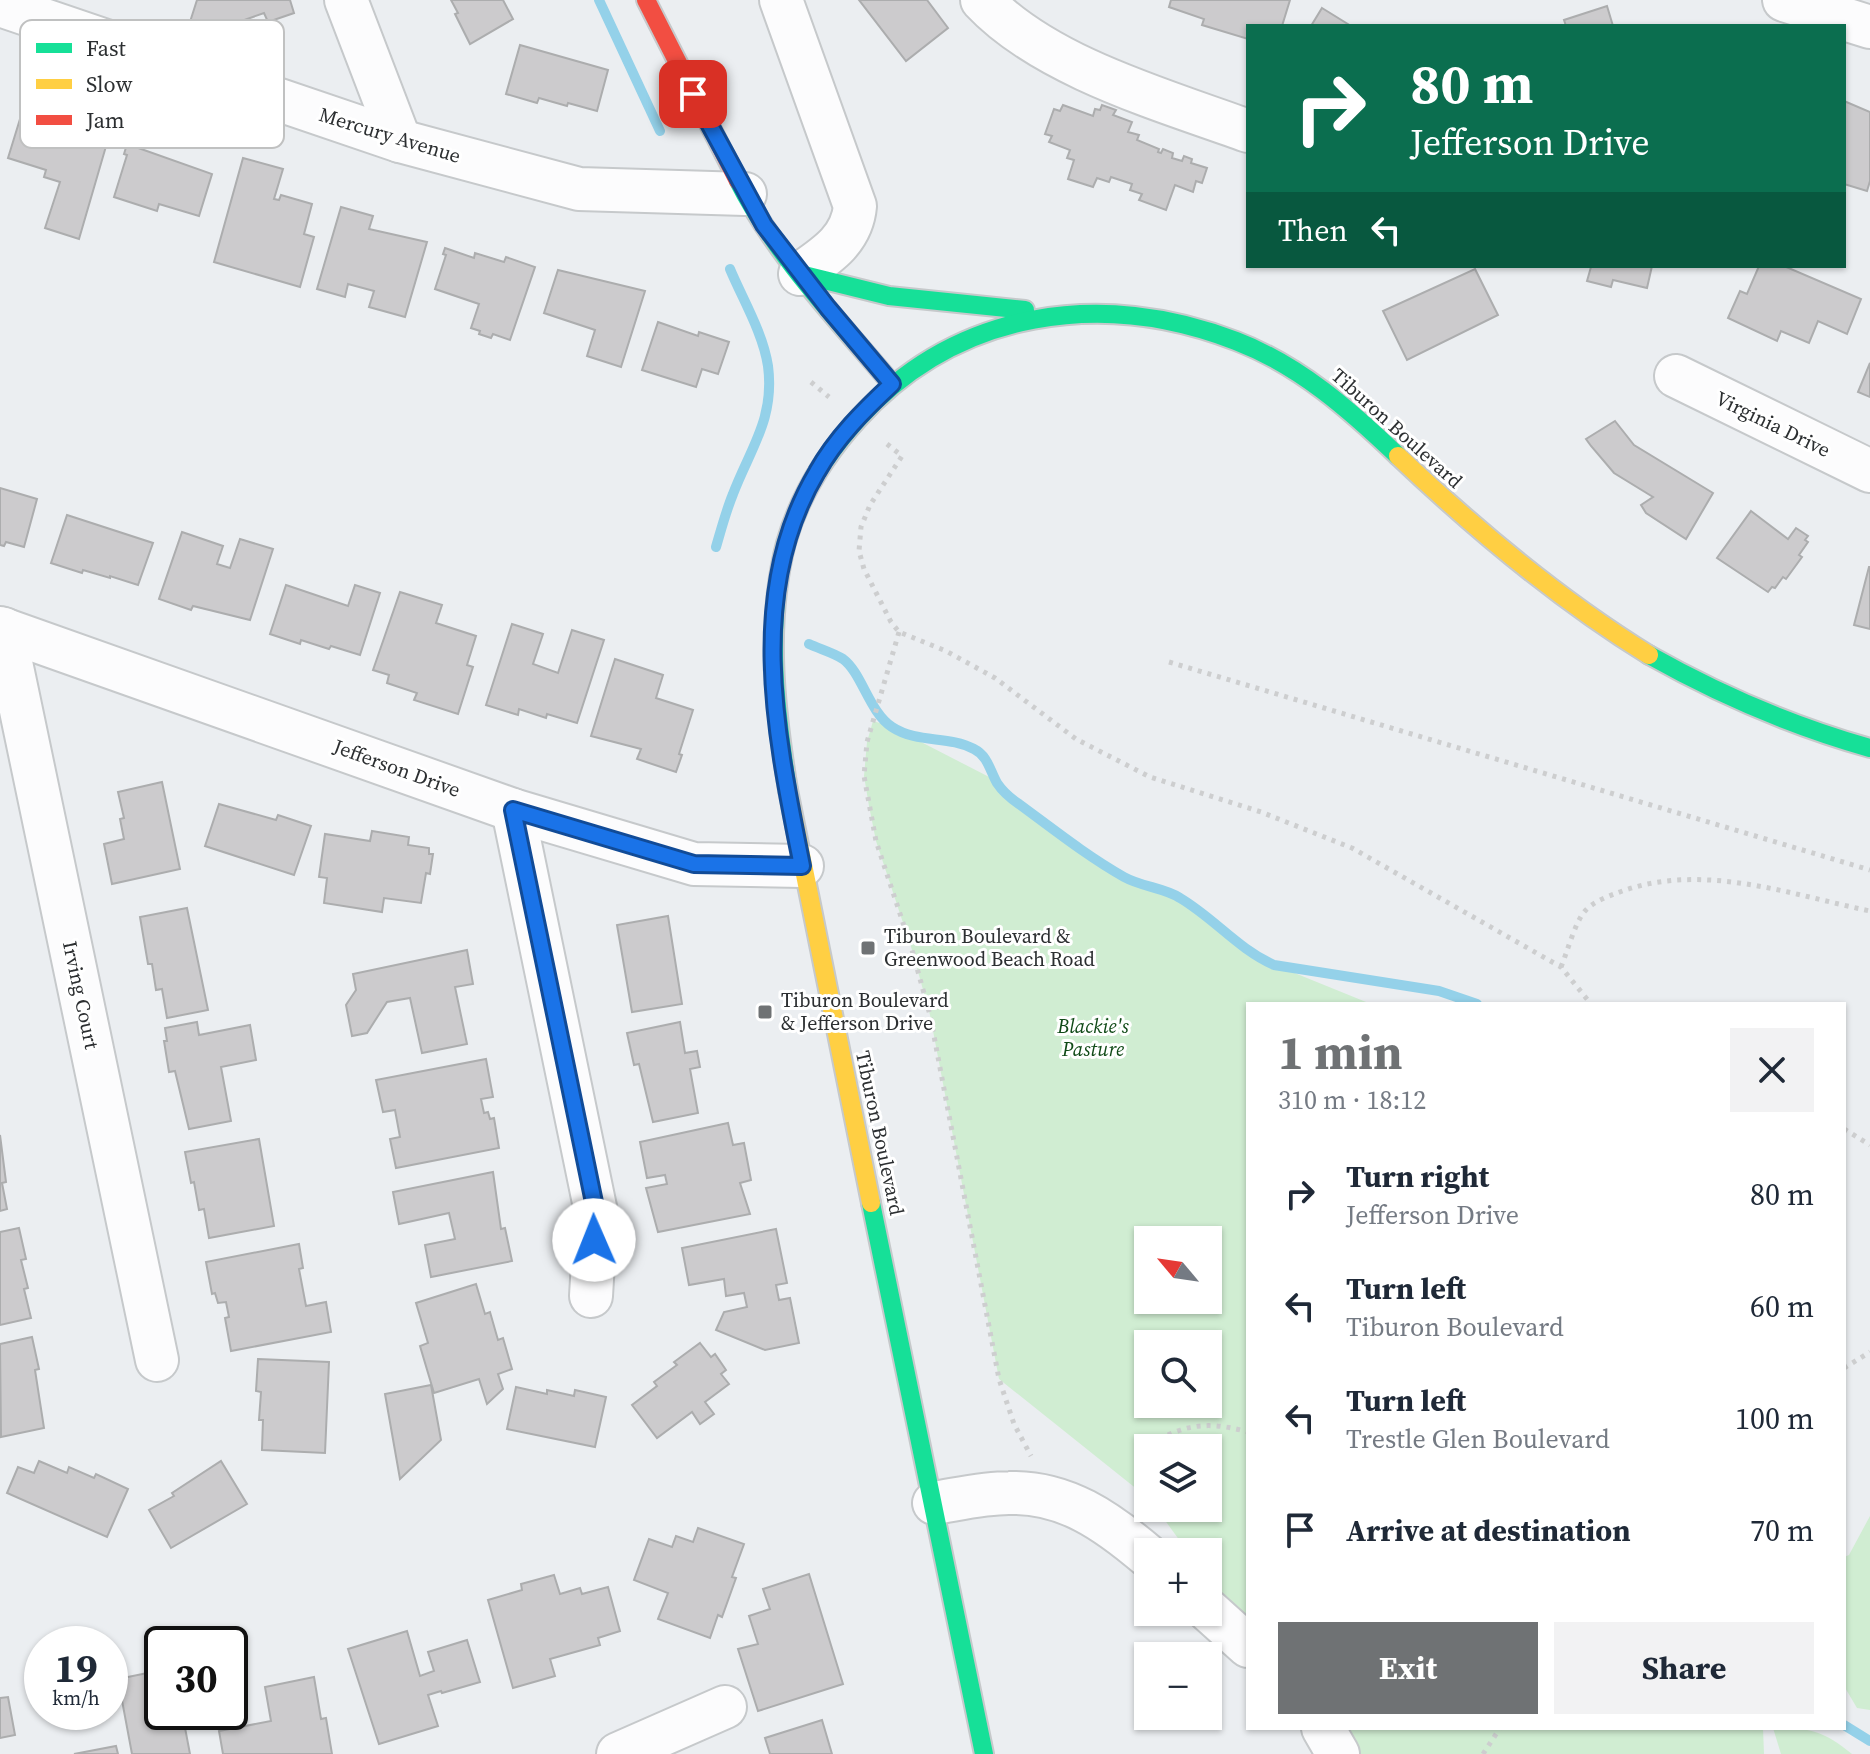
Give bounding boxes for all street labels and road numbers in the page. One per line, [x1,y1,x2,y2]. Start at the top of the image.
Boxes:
street label: Mercury Avenue [316,100,464,170]
street label: Tiburon Boulevard [1325,362,1469,495]
street label: Virginia Drive [1711,384,1835,464]
street label: Jefferson Drive [329,732,464,804]
street label: Irving Court [56,938,106,1052]
street label: Tiburon Boulevard [849,1048,911,1218]

